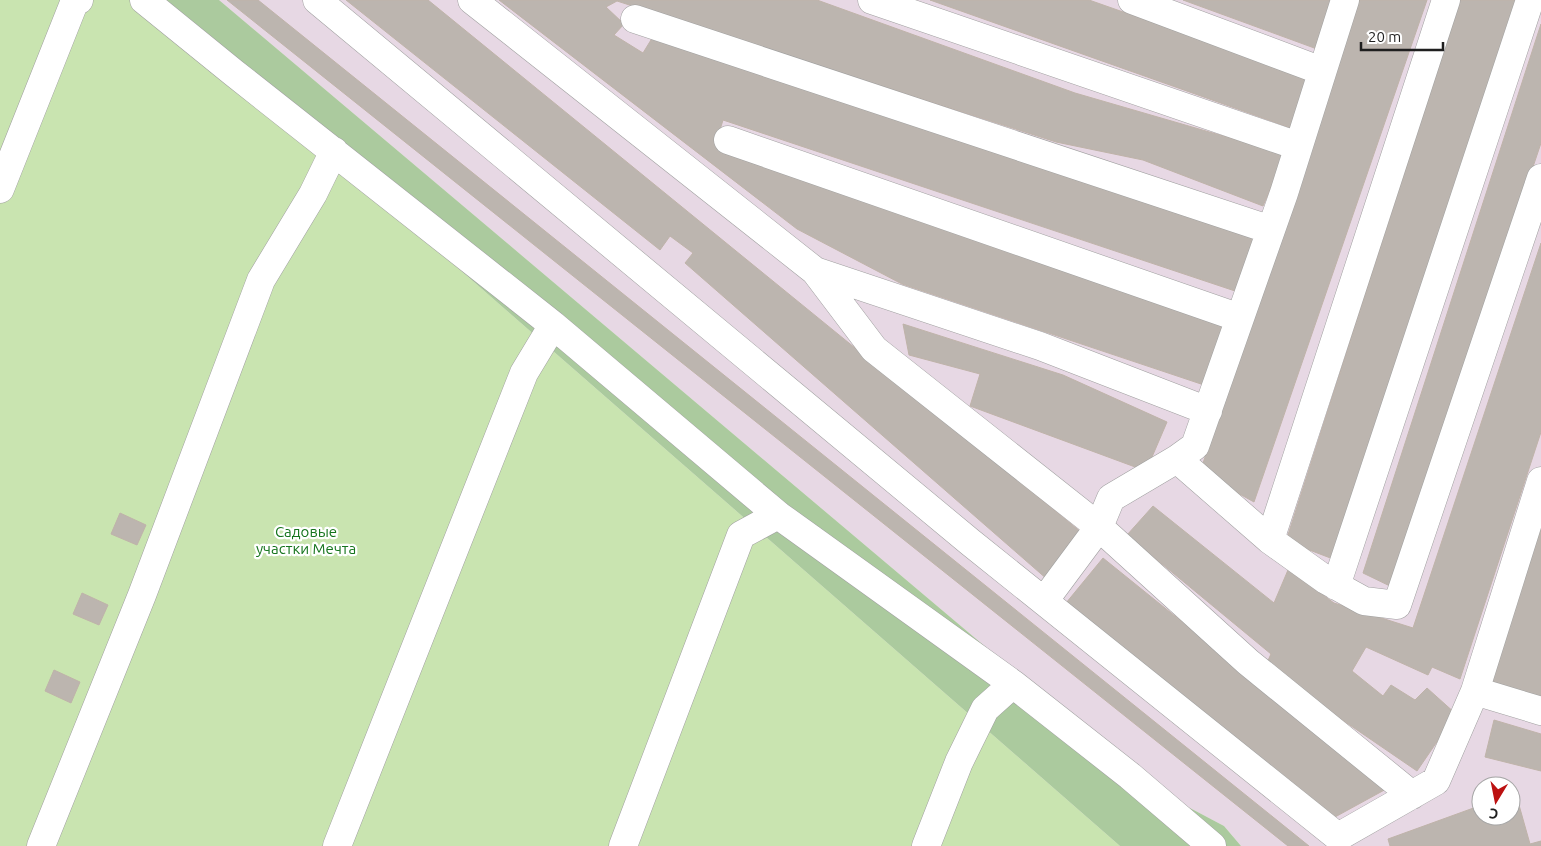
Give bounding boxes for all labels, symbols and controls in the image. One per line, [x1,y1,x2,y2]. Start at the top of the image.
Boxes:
scale bar [1361,20,1444,52]
text: 20 m [1368,28,1401,45]
park label: Садовые участки Мечта [256,523,356,557]
north arrow [1471,776,1521,826]
text: С [1488,805,1500,822]

